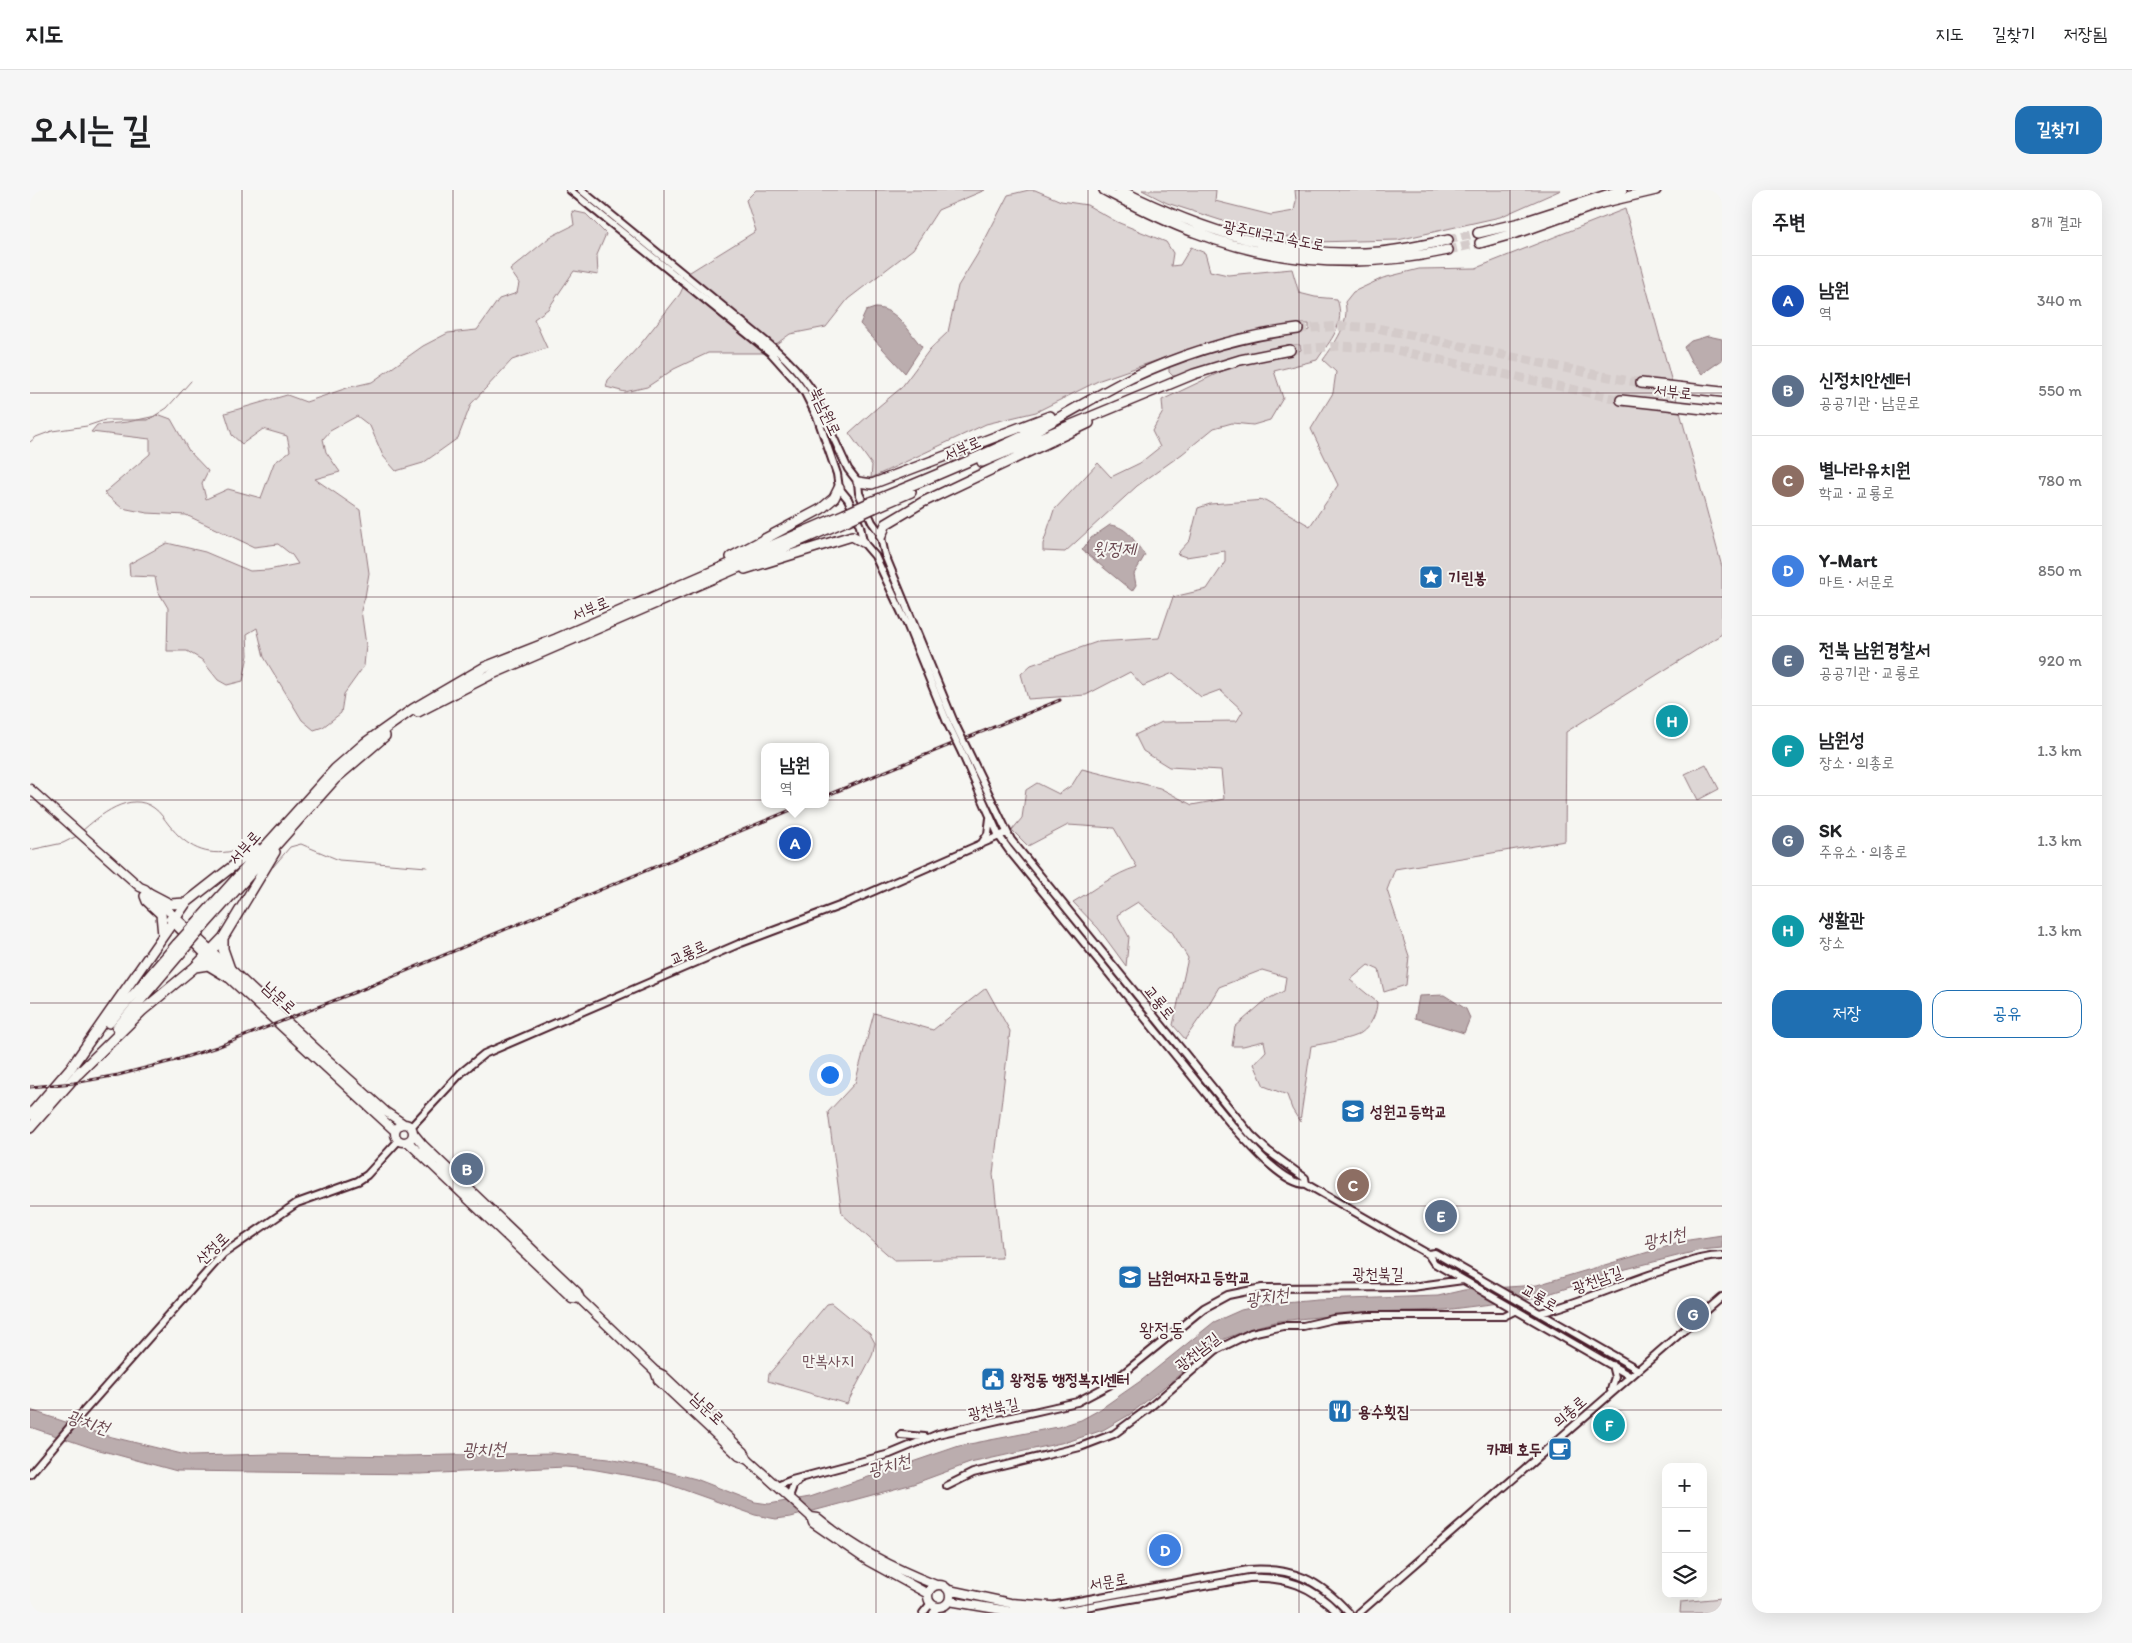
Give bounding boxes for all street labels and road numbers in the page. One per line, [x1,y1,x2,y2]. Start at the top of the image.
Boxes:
street label: 광주대구고속도로 [1222,216,1326,255]
street label: 서부로 [1653,380,1693,403]
street label: 북남원로 [806,384,845,439]
street label: 서부로 [941,432,984,465]
street label: 서부로 [569,592,612,625]
street label: 서부로 [224,827,264,868]
street label: 교룡로 [667,936,710,969]
street label: 남문로 [259,977,300,1017]
street label: 교룡로 [1140,981,1179,1023]
street label: 산정로 [192,1228,233,1269]
street label: 광천남길 [1570,1262,1625,1297]
street label: 광천북길 [1352,1264,1404,1283]
street label: 교룡로 [1518,1280,1561,1315]
street label: 광천남길 [1171,1328,1224,1375]
street label: 남문로 [687,1388,728,1429]
street label: 의총로 [1549,1392,1590,1431]
street label: 광천북길 [966,1393,1020,1424]
street label: 서문로 [1087,1569,1129,1594]

